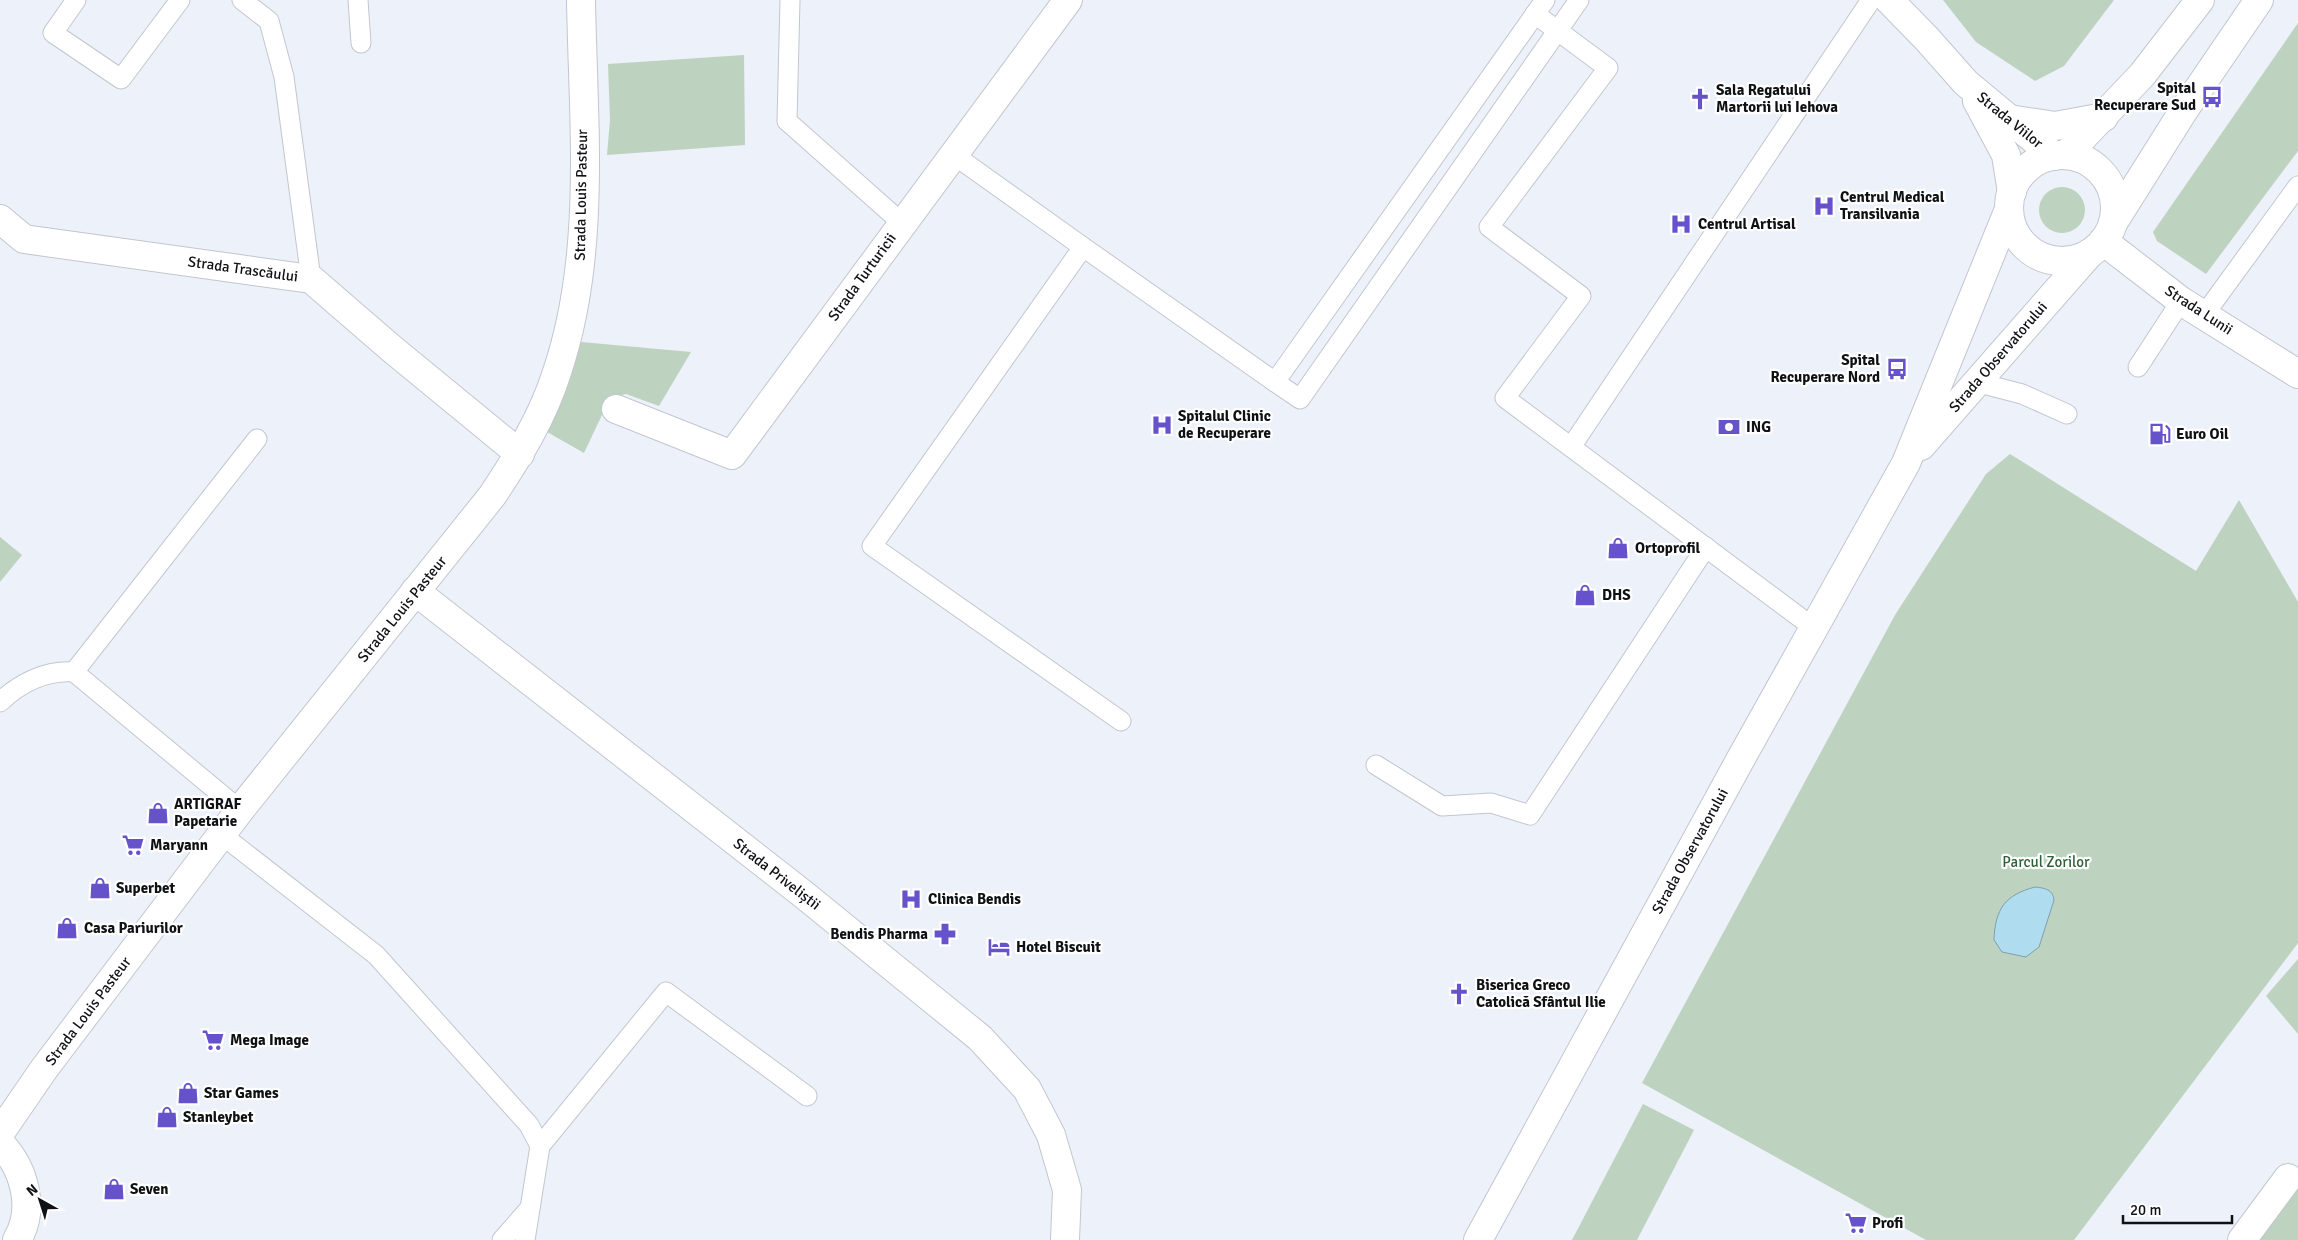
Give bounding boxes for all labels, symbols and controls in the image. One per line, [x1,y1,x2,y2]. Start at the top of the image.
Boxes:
place label: Spital Recuperare Sud [2094,79,2196,114]
place label: Sala Regatului Martorii lui Iehova [1716,81,1838,116]
bus stop icon: Spital Recuperare Sud [2199,84,2225,110]
church icon: Sala Regatului Martorii lui Iehova [1687,86,1713,112]
street label: Strada Viilor [1973,88,2047,152]
street label: Strada Louis Pasteur [571,129,591,261]
place label: Centrul Medical Transilvania [1840,188,1945,223]
hospital icon: Centrul Medical Transilvania [1811,193,1837,219]
hospital icon: Centrul Artisal [1668,211,1694,237]
place label: Centrul Artisal [1698,215,1796,233]
street label: Strada Turturicii [824,230,900,324]
street label: Strada Trascăului [187,252,299,286]
street label: Strada Lunii [2162,281,2236,339]
street label: Strada Observatorului [1945,298,2051,416]
place label: Spital Recuperare Nord [1771,351,1880,386]
bus stop icon: Spital Recuperare Nord [1884,356,1910,382]
place label: Spitalul Clinic de Recuperare [1178,407,1271,442]
hospital icon: Spitalul Clinic de Recuperare [1149,412,1175,438]
bank icon: ING [1716,414,1742,440]
place label: ING [1746,418,1771,436]
fuel station icon: Euro Oil [2147,421,2173,447]
place label: Euro Oil [2176,425,2229,443]
shop icon: Ortoprofil [1605,535,1631,561]
place label: Ortoprofil [1635,539,1701,557]
street label: Strada Louis Pasteur [354,552,451,666]
shop icon: DHS [1572,582,1598,608]
place label: DHS [1602,586,1631,604]
street label: Strada Observatorului [1648,785,1732,917]
place label: ARTIGRAF Papetarie [174,795,242,830]
shop icon: ARTIGRAF Papetarie [145,800,171,826]
supermarket icon: Maryann [120,832,146,858]
street label: Strada Priveliștii [730,834,824,914]
place label: Maryann [150,836,208,854]
park label: Parcul Zorilor [2002,853,2090,871]
shop icon: Superbet [87,875,113,901]
place label: Superbet [116,879,176,897]
hospital icon: Clinica Bendis [898,886,924,912]
place label: Clinica Bendis [928,890,1021,908]
shop icon: Casa Pariurilor [54,915,80,941]
place label: Casa Pariurilor [84,919,183,937]
pharmacy icon: Bendis Pharma [932,921,958,947]
place label: Bendis Pharma [830,925,928,943]
hotel icon: Hotel Biscuit [986,934,1012,960]
place label: Hotel Biscuit [1016,938,1101,956]
street label: Strada Louis Pasteur [41,953,135,1069]
place label: Biserica Greco Catolică Sfântul Ilie [1476,976,1606,1011]
church icon: Biserica Greco Catolică Sfântul Ilie [1446,981,1472,1007]
supermarket icon: Mega Image [200,1027,226,1053]
place label: Mega Image [230,1031,309,1049]
shop icon: Star Games [175,1080,201,1106]
place label: Star Games [204,1084,279,1102]
shop icon: Stanleybet [154,1104,180,1130]
place label: Stanleybet [183,1108,254,1126]
north arrow [15,1175,65,1225]
shop icon: Seven [101,1176,127,1202]
place label: Seven [130,1180,168,1198]
text: N [23,1181,41,1200]
scale bar [2123,1192,2232,1224]
text: 20 m [2130,1201,2161,1219]
supermarket icon: Profi [1843,1210,1869,1236]
place label: Profi [1872,1214,1903,1232]

